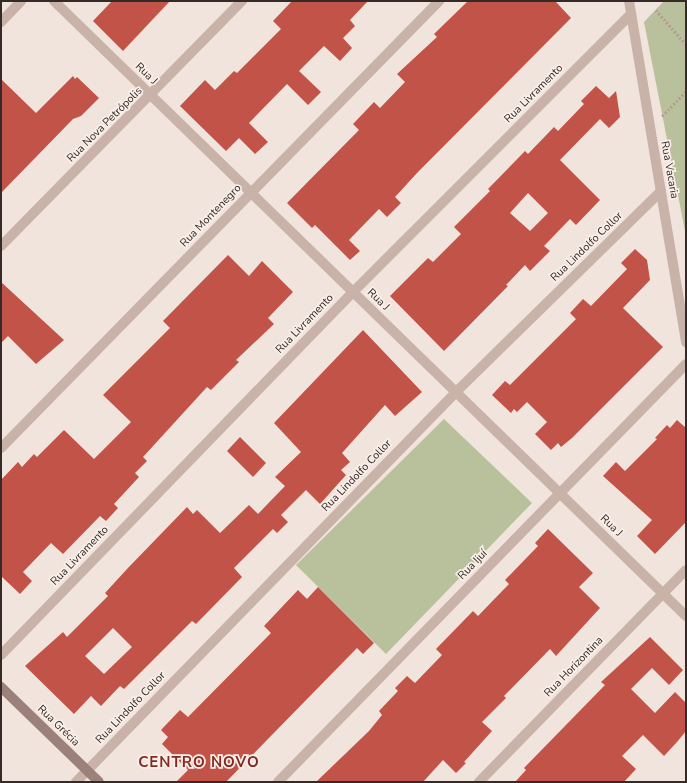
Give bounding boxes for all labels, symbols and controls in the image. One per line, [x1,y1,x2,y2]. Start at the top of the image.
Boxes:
street label: Rua J [132,60,160,88]
street label: Rua Livramento [502,62,566,126]
street label: Rua Nova Petrópolis [65,85,145,165]
street label: Rua Vacaria [657,140,681,200]
street label: Rua Montenegro [178,182,244,250]
street label: Rua Lindolfo Collor [548,209,626,285]
street label: Rua J [364,286,392,314]
street label: Rua Livramento [273,292,337,356]
street label: Rua Lindolfo Collor [319,437,395,515]
street label: Rua J [597,512,625,540]
street label: Rua Livramento [48,524,112,588]
street label: Rua Ijuí [456,547,490,583]
street label: Rua Horizontina [542,634,606,700]
street label: Rua Lindolfo Collor [93,669,169,747]
street label: Rua Grécia [34,703,82,749]
district label: CENTRO NOVO [138,754,260,772]

